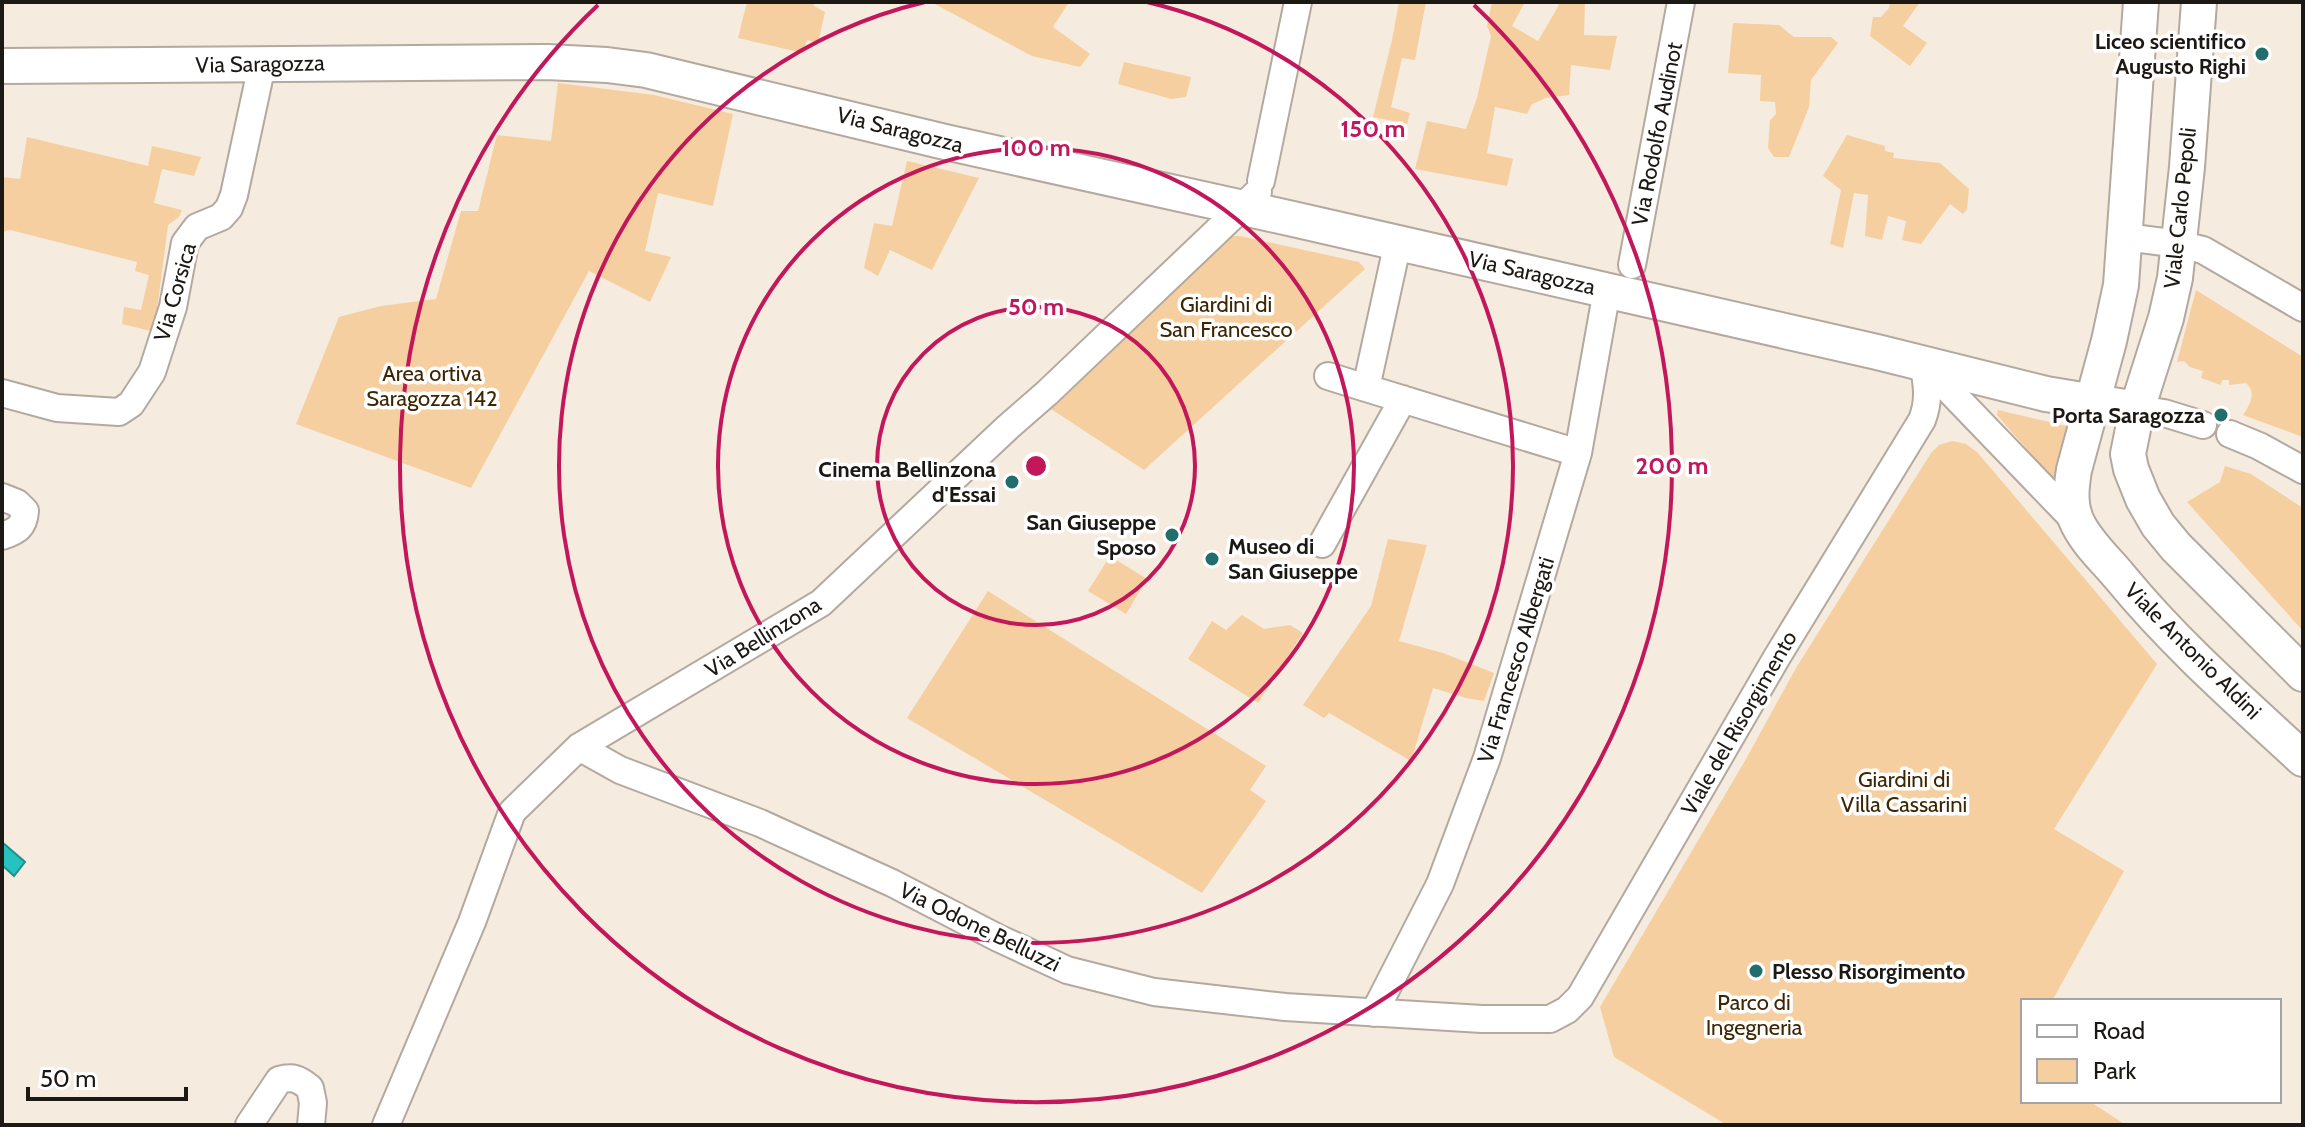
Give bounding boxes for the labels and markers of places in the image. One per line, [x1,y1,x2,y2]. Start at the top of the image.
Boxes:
place label: Liceo scientifico Augusto Righi [2095,28,2246,80]
marker: Liceo scientifico Augusto Righi [2253,45,2271,63]
place label: Porta Saragozza [2052,402,2205,429]
marker: Porta Saragozza [2212,406,2230,424]
centre of rings [1022,452,1050,480]
place label: Cinema Bellinzona d'Essai [818,456,996,508]
marker: Cinema Bellinzona d'Essai [1003,473,1021,491]
place label: San Giuseppe Sposo [1026,509,1156,561]
marker: San Giuseppe Sposo [1163,526,1181,544]
place label: Museo di San Giuseppe [1228,533,1358,585]
marker: Museo di San Giuseppe [1203,550,1221,568]
place label: Plesso Risorgimento [1772,958,1965,985]
marker: Plesso Risorgimento [1747,962,1765,980]

